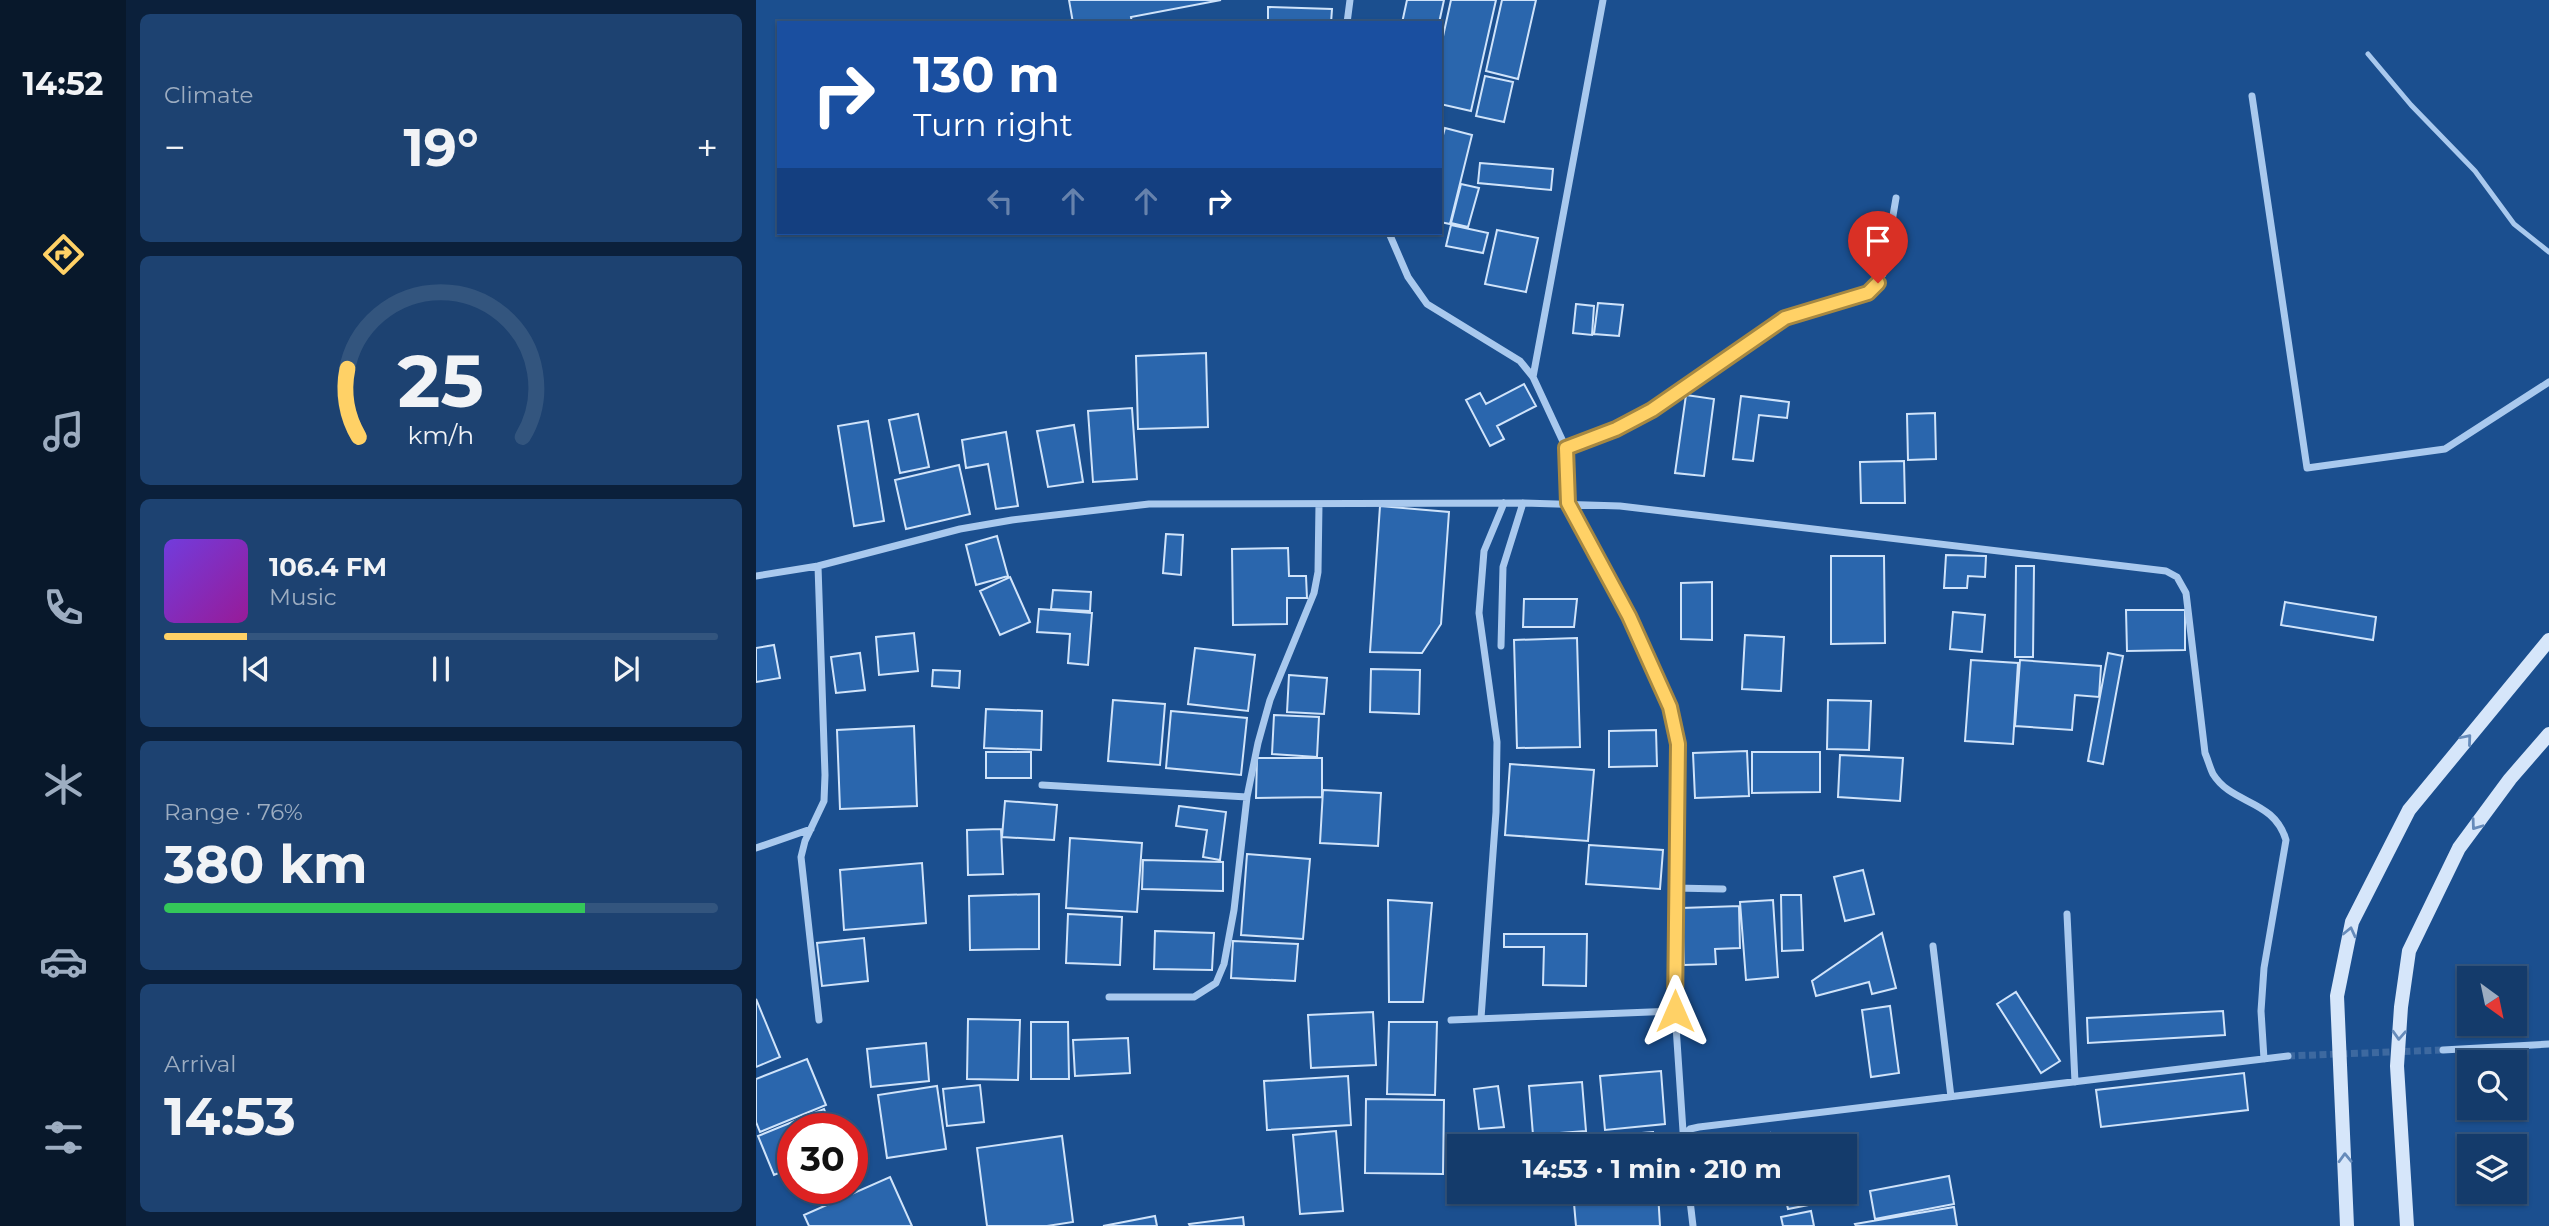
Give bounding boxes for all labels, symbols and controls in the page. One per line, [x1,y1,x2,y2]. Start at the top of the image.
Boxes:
text: 130 m [913,45,1060,104]
icon: right [798,49,889,140]
text: 14:52 [23,64,104,103]
text: Climate [164,81,253,109]
text: Turn right [913,105,1073,144]
text: 19° [403,116,479,179]
text: − [164,124,186,171]
text: + [696,124,718,171]
icon: left [981,182,1019,220]
icon: ahead [1054,182,1092,220]
icon: ahead [1127,182,1165,220]
icon: right [1200,182,1238,220]
pin [1848,211,1908,283]
icon: arrive [1859,222,1897,260]
icon: directions [39,230,88,279]
text: 25 [398,337,484,425]
icon: music [39,407,88,456]
text: km/h [408,419,474,449]
text: 106.4 FM [269,551,387,583]
icon: phone [39,583,88,632]
text: Music [269,583,337,611]
icon: previous [237,650,275,688]
icon: pause [422,650,460,688]
icon: next [607,650,645,688]
one-way arrow [2459,734,2471,747]
icon: climate [39,760,88,809]
text: Range · 76% [164,798,303,826]
one-way arrow [2471,817,2484,830]
text: 380 km [164,833,368,896]
one-way arrow [2342,926,2357,938]
icon: car [39,937,88,986]
north arrow [2457,966,2527,1036]
map controls [2457,966,2527,1204]
position arrow [1638,974,1712,1048]
one-way arrow [2392,1030,2407,1041]
text: Arrival [164,1050,237,1078]
button: search [2457,1050,2527,1120]
text: 14:53 [164,1085,296,1148]
icon: filters [39,1113,88,1162]
speed limit sign: 30 [777,1113,868,1204]
button: layers [2457,1134,2527,1204]
one-way arrow [2337,1152,2353,1163]
text: 14:53 · 1 min · 210 m [1522,1153,1782,1185]

